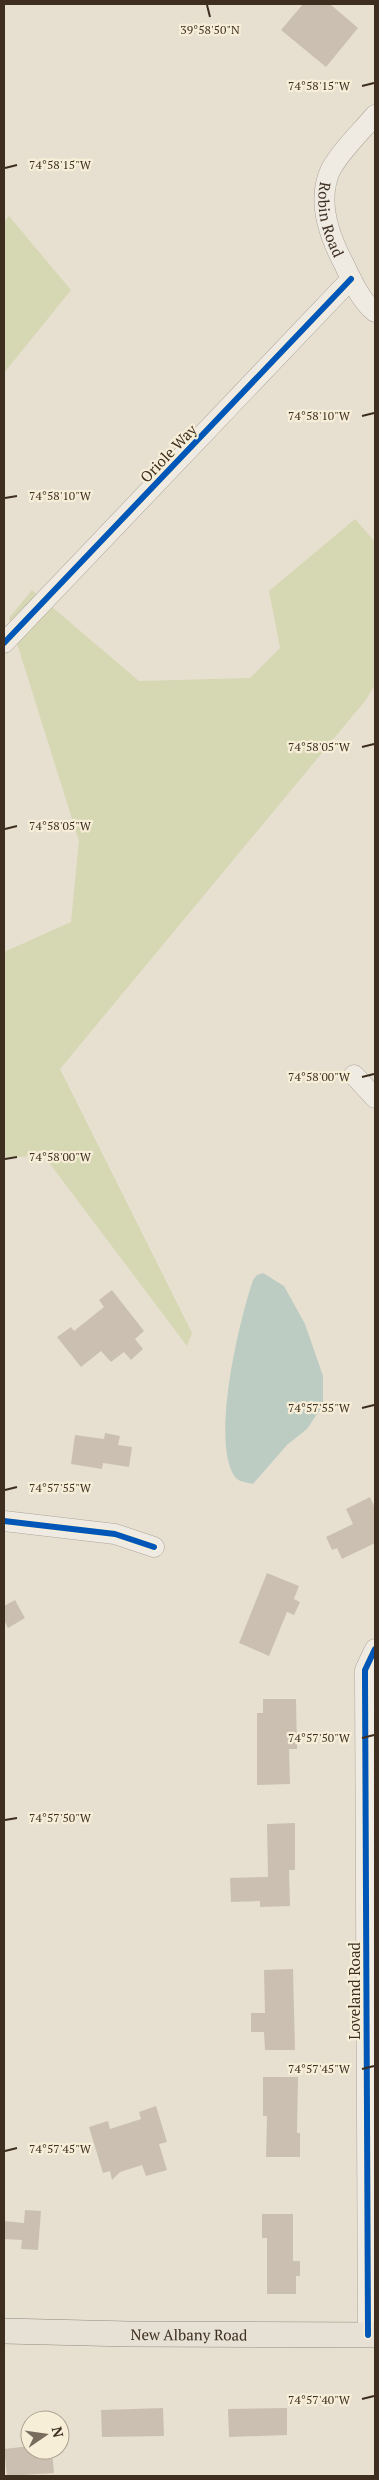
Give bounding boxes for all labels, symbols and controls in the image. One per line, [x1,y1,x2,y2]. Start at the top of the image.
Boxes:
text: 39°58'50"N [180,22,240,37]
text: 74°58'15"W [288,78,351,93]
text: 74°58'15"W [29,157,92,172]
street label: Robin Road [314,181,349,260]
text: 74°58'10"W [288,408,351,423]
street label: Oriole Way [135,419,201,486]
text: 74°58'10"W [29,488,92,503]
text: 74°58'05"W [288,739,351,754]
text: 74°58'05"W [29,818,92,833]
text: 74°58'00"W [288,1069,351,1084]
text: 74°58'00"W [29,1149,92,1164]
text: 74°57'55"W [288,1400,351,1415]
text: 74°57'55"W [29,1480,92,1495]
text: 74°57'50"W [288,1730,351,1745]
text: 74°57'50"W [29,1810,92,1825]
street label: Loveland Road [344,1942,364,2040]
text: 74°57'45"W [288,2061,351,2076]
text: 74°57'45"W [29,2141,92,2156]
street label: New Albany Road [130,2324,247,2344]
text: 74°57'40"W [288,2392,351,2407]
north arrow [20,2410,70,2460]
text: N [48,2425,69,2440]

